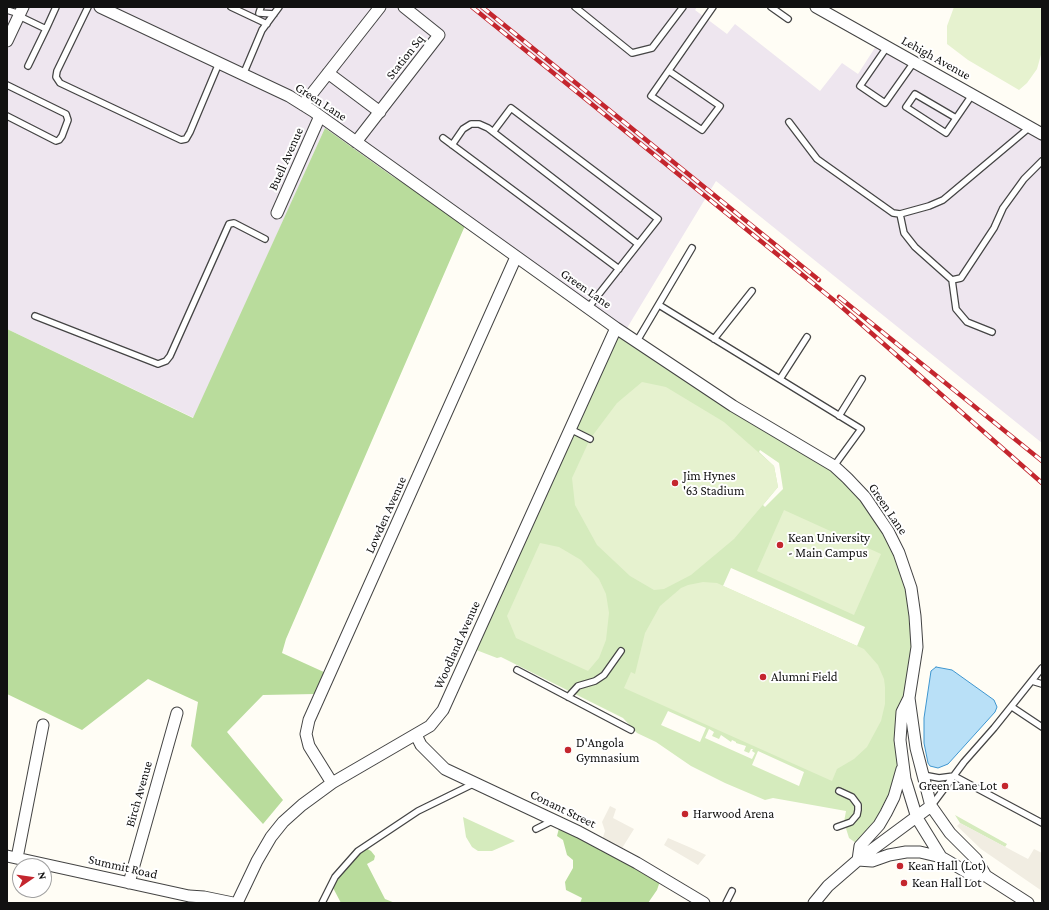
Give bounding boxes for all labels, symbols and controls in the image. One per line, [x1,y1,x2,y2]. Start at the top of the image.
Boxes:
street label: Station Sq [383,31,427,83]
street label: Lehigh Avenue [899,33,973,83]
street label: Green Lane [292,79,350,125]
street label: Buell Avenue [265,125,307,193]
street label: Green Lane [558,266,614,312]
place label: Jim Hynes '63 Stadium [683,468,744,499]
street label: Lowden Avenue [362,474,410,556]
marker: Jim Hynes '63 Stadium [670,478,680,488]
street label: Green Lane [865,480,911,538]
place label: Kean University - Main Campus [788,530,870,561]
marker: Kean University - Main Campus [775,540,785,550]
street label: Woodland Avenue [431,598,483,692]
place label: Alumni Field [771,669,838,685]
marker: Alumni Field [758,672,768,682]
place label: D'Angola Gymnasium [576,735,639,766]
marker: D'Angola Gymnasium [563,745,573,755]
street label: Birch Avenue [122,759,156,829]
place label: Green Lane Lot [919,778,997,794]
marker: Green Lane Lot [1000,781,1010,791]
street label: Conant Street [528,786,598,832]
place label: Harwood Arena [693,806,774,822]
marker: Harwood Arena [680,809,690,819]
street label: Summit Road [87,851,159,883]
north arrow [12,858,52,898]
place label: Kean Hall (Lot) [908,858,987,874]
marker: Kean Hall (Lot) [895,861,905,871]
text: N [36,871,49,881]
place label: Kean Hall Lot [912,875,982,891]
marker: Kean Hall Lot [899,878,909,888]

